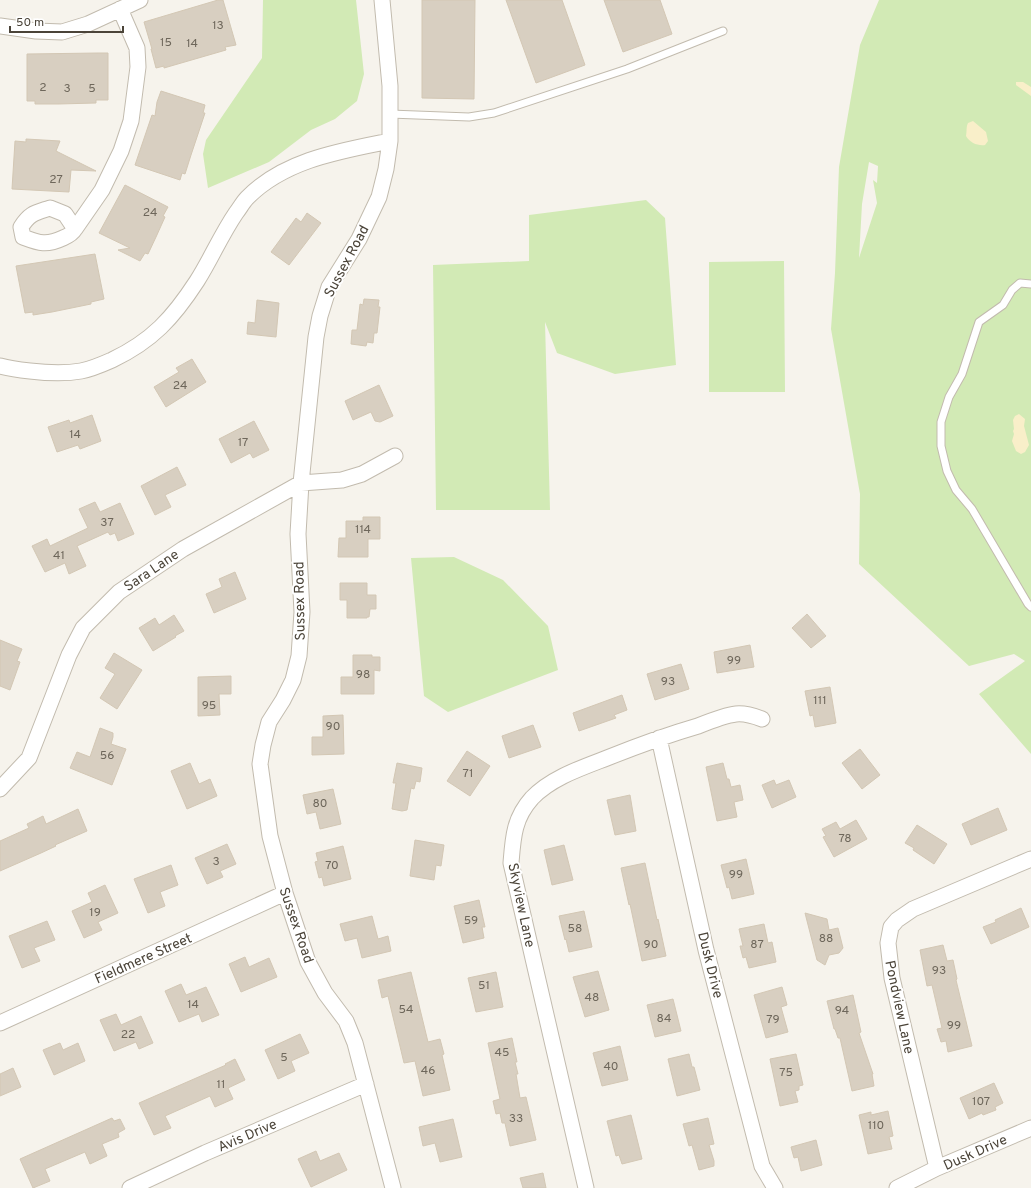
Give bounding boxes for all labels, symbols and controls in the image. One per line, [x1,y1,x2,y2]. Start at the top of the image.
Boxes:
scale bar [10,8,123,34]
text: 50 m [16,15,44,31]
house number: 13 [212,18,224,34]
house number: 15 [160,35,172,51]
house number: 14 [186,36,198,52]
house number: 2 [39,80,47,96]
house number: 3 [63,81,71,97]
house number: 5 [88,81,96,97]
house number: 27 [49,172,63,188]
house number: 24 [143,205,157,221]
street label: Sussex Road [321,223,373,301]
house number: 24 [173,378,187,394]
house number: 14 [69,427,81,443]
house number: 17 [238,435,248,451]
house number: 37 [100,515,114,531]
house number: 114 [355,522,371,538]
street label: Sara Lane [121,547,183,596]
house number: 41 [53,548,65,564]
street label: Sussex Road [291,561,310,641]
house number: 99 [727,653,741,669]
house number: 98 [356,667,370,683]
house number: 93 [661,674,675,690]
house number: 111 [813,693,827,709]
house number: 95 [202,698,216,714]
house number: 90 [326,719,340,735]
house number: 56 [100,748,114,764]
house number: 71 [463,766,473,782]
house number: 80 [313,796,327,812]
house number: 78 [838,831,852,847]
house number: 3 [212,854,220,870]
house number: 70 [325,858,339,874]
street label: Skyview Lane [503,862,538,949]
house number: 99 [729,867,743,883]
street label: Sussex Road [275,885,317,966]
house number: 19 [89,905,101,921]
house number: 59 [464,913,478,929]
house number: 58 [568,921,582,937]
street label: Fieldmere Street [92,930,195,988]
street label: Dusk Drive [693,930,726,1000]
house number: 88 [819,931,833,947]
house number: 90 [644,937,658,953]
house number: 87 [750,937,764,953]
street label: Pondview Lane [880,959,917,1056]
house number: 93 [932,963,946,979]
house number: 51 [478,978,490,994]
house number: 48 [585,990,599,1006]
house number: 14 [187,997,199,1013]
house number: 54 [398,1002,414,1018]
house number: 94 [835,1003,849,1019]
house number: 84 [657,1011,671,1027]
house number: 79 [766,1012,780,1028]
house number: 99 [947,1018,961,1034]
house number: 22 [121,1027,135,1043]
house number: 45 [495,1045,509,1061]
house number: 5 [280,1050,288,1066]
house number: 40 [603,1059,619,1075]
house number: 46 [421,1063,435,1079]
house number: 75 [779,1065,793,1081]
house number: 11 [217,1077,225,1093]
house number: 107 [972,1094,990,1110]
house number: 33 [509,1111,523,1127]
street label: Avis Drive [215,1116,280,1156]
house number: 110 [868,1118,884,1134]
street label: Dusk Drive [941,1132,1010,1175]

